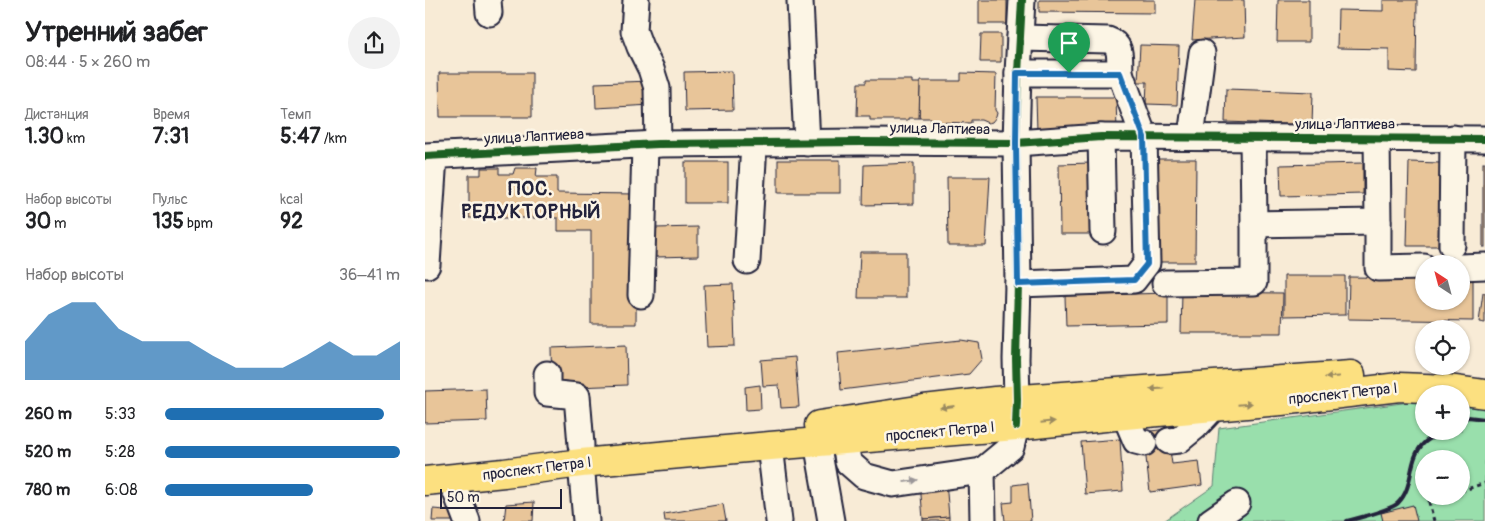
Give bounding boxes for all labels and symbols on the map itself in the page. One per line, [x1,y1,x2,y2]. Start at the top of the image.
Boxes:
pin [1048,22,1090,73]
street label: улица Лаптиева [1294,115,1395,134]
street label: улица Лаптиева [889,119,990,139]
street label: улица Лаптиева [482,125,585,149]
district label: ПОС. РЕДУКТОРНЫЙ [461,176,601,224]
north arrow [1415,255,1470,310]
one-way arrow [1323,373,1339,381]
street label: проспект Петра I [1288,379,1398,409]
one-way arrow [1148,385,1164,393]
one-way arrow [1237,400,1253,408]
one-way arrow [938,403,954,411]
street label: проспект Петра I [885,418,995,446]
one-way arrow [1041,418,1057,426]
street label: проспект Петра I [482,453,592,485]
one-way arrow [903,477,919,485]
scale bar [440,486,563,509]

